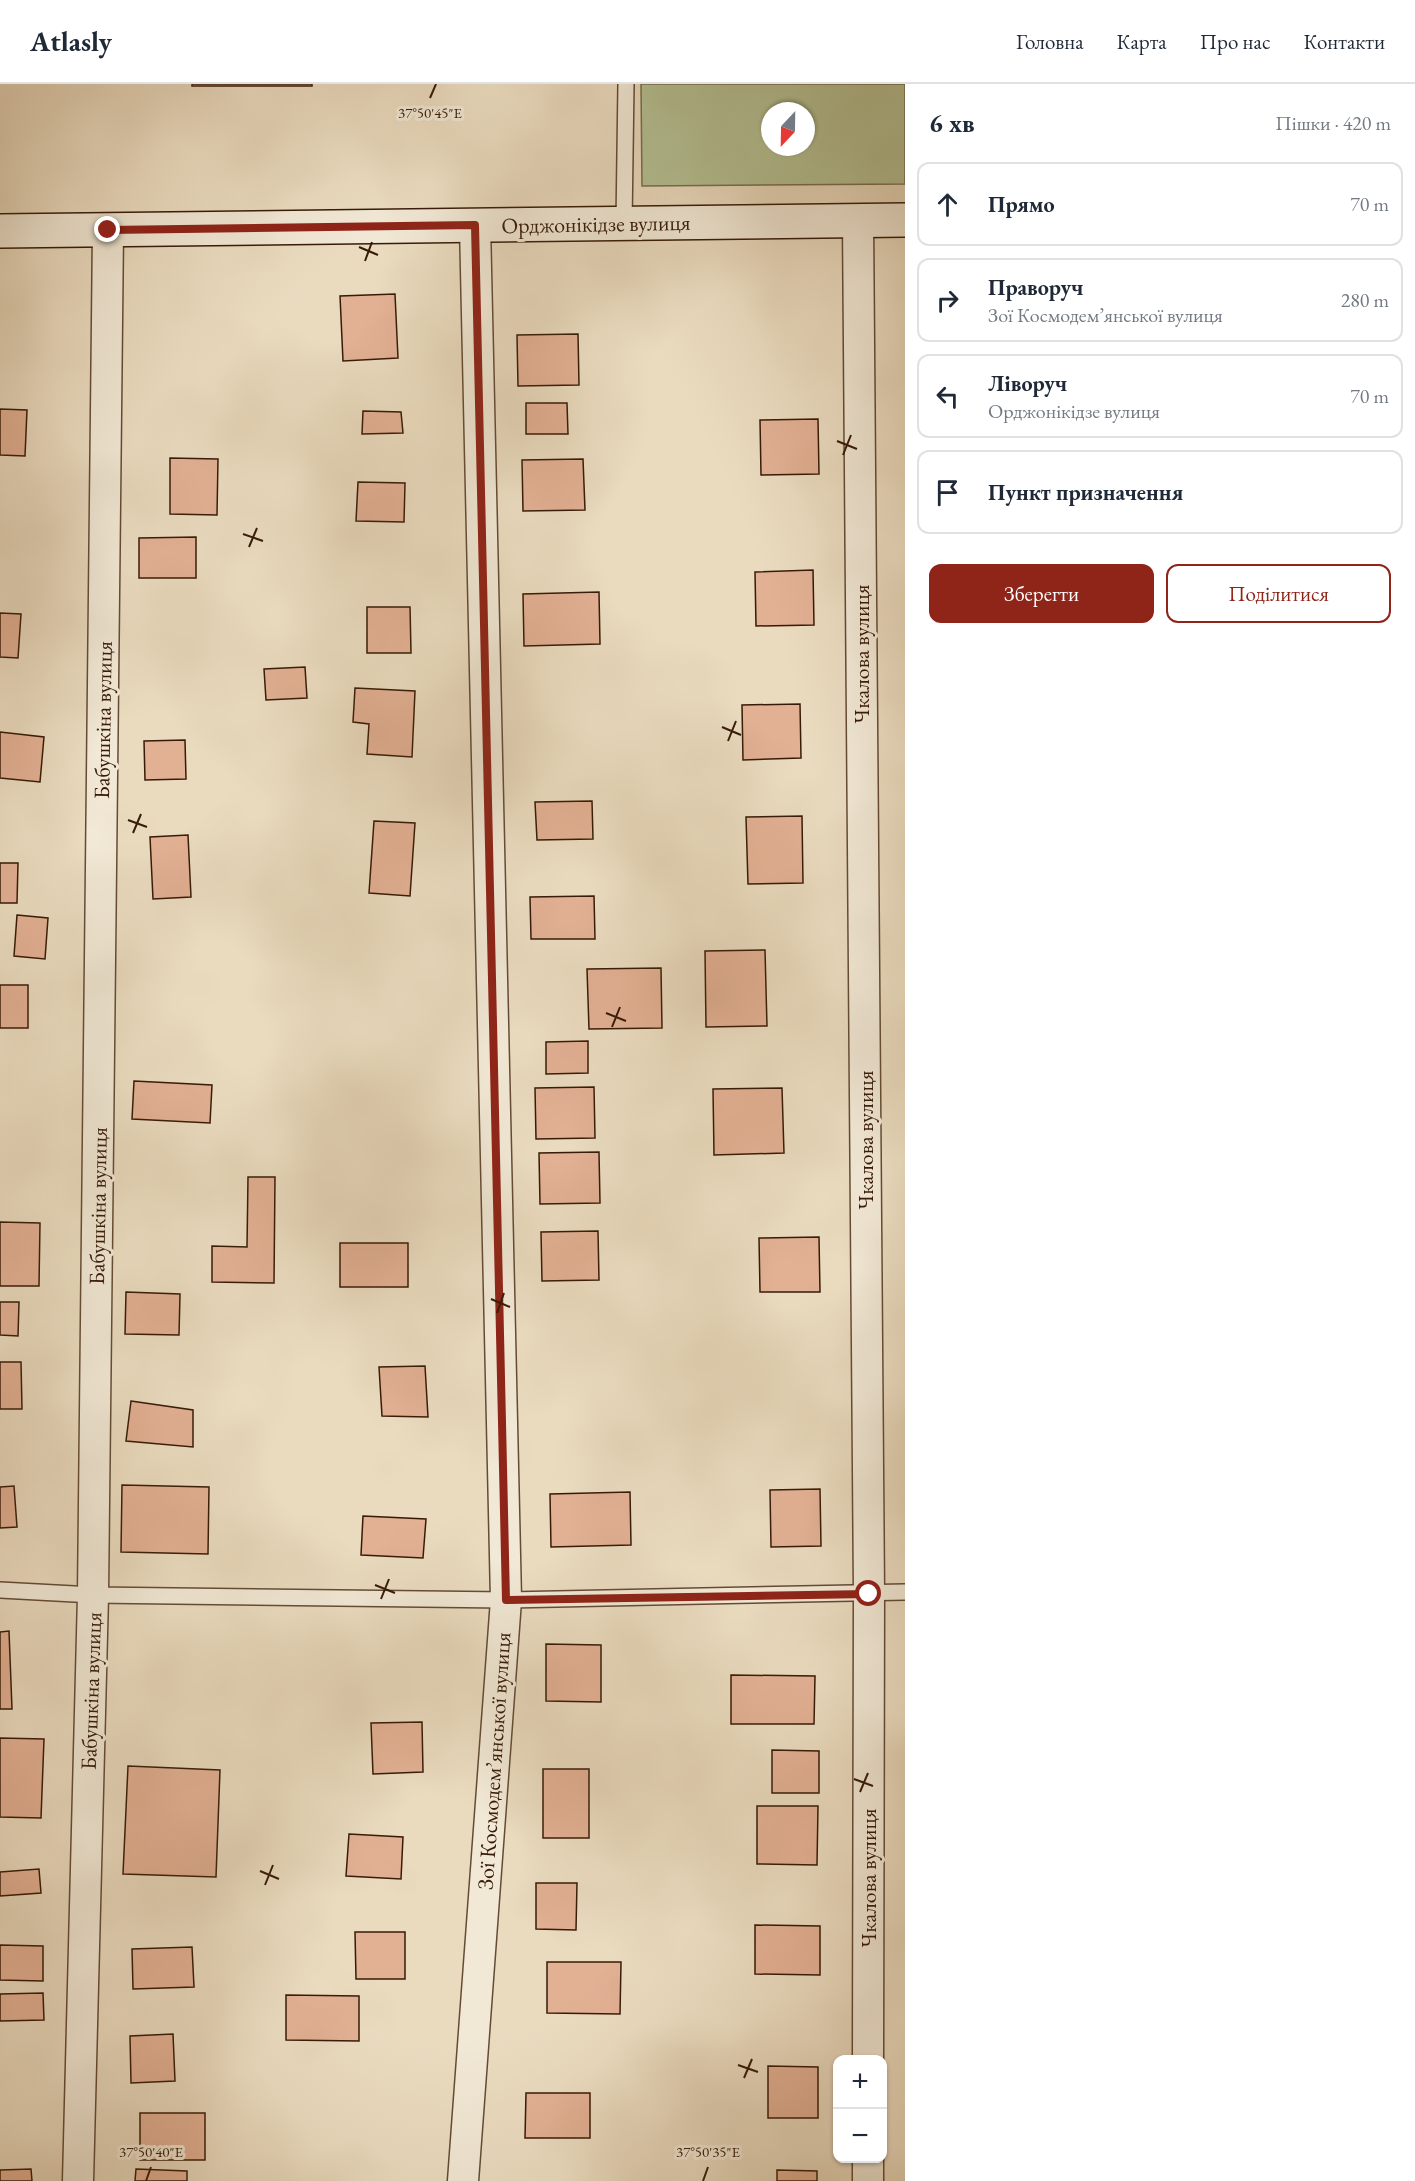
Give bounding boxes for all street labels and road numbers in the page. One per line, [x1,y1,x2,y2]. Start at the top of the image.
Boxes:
street label: Орджонікідзе вулиця [501,208,691,240]
street label: Чкалова вулиця [847,584,876,724]
street label: Бабушкіна вулиця [87,641,119,799]
street label: Чкалова вулиця [851,1070,880,1210]
street label: Бабушкіна вулиця [82,1127,114,1285]
street label: Бабушкіна вулиця [74,1611,108,1770]
street label: Зої Космодем’янської вулиця [471,1631,517,1891]
street label: Чкалова вулиця [854,1808,883,1948]

